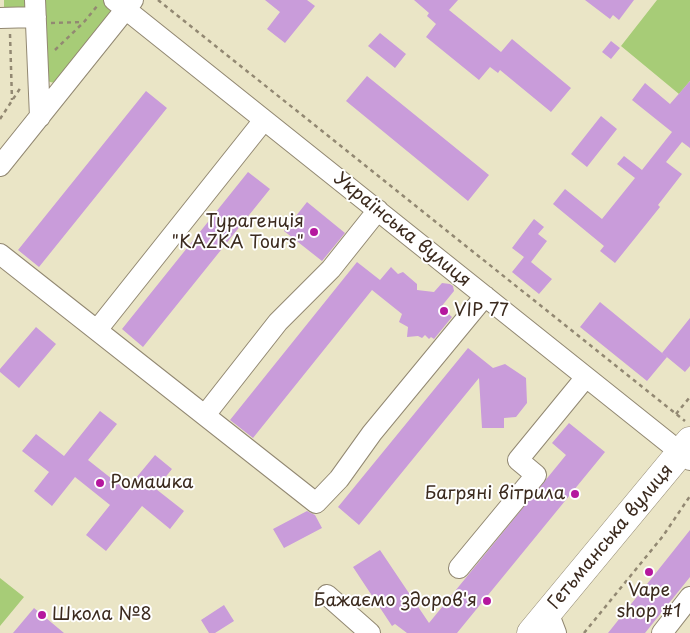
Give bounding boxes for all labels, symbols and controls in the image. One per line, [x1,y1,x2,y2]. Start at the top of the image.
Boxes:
street label: Українська вулиця [329,168,475,292]
place label: Турагенція "KAZKA Tours" [171,211,304,253]
marker: Турагенція "KAZKA Tours" [308,226,320,238]
place label: VIP 77 [454,300,509,322]
marker: VIP 77 [438,305,450,317]
street label: Гетьманська вулиця [544,460,678,614]
place label: Ромашка [110,472,193,494]
marker: Ромашка [94,477,106,489]
place label: Багряні вітрила [425,483,565,505]
marker: Багряні вітрила [569,488,581,500]
marker: Vape shop #1 [643,566,655,578]
place label: Vape shop #1 [617,580,681,622]
place label: Бажаємо здоров'я [314,590,477,612]
marker: Бажаємо здоров'я [481,595,493,607]
place label: Школа №8 [52,604,152,626]
marker: Школа №8 [36,609,48,621]

